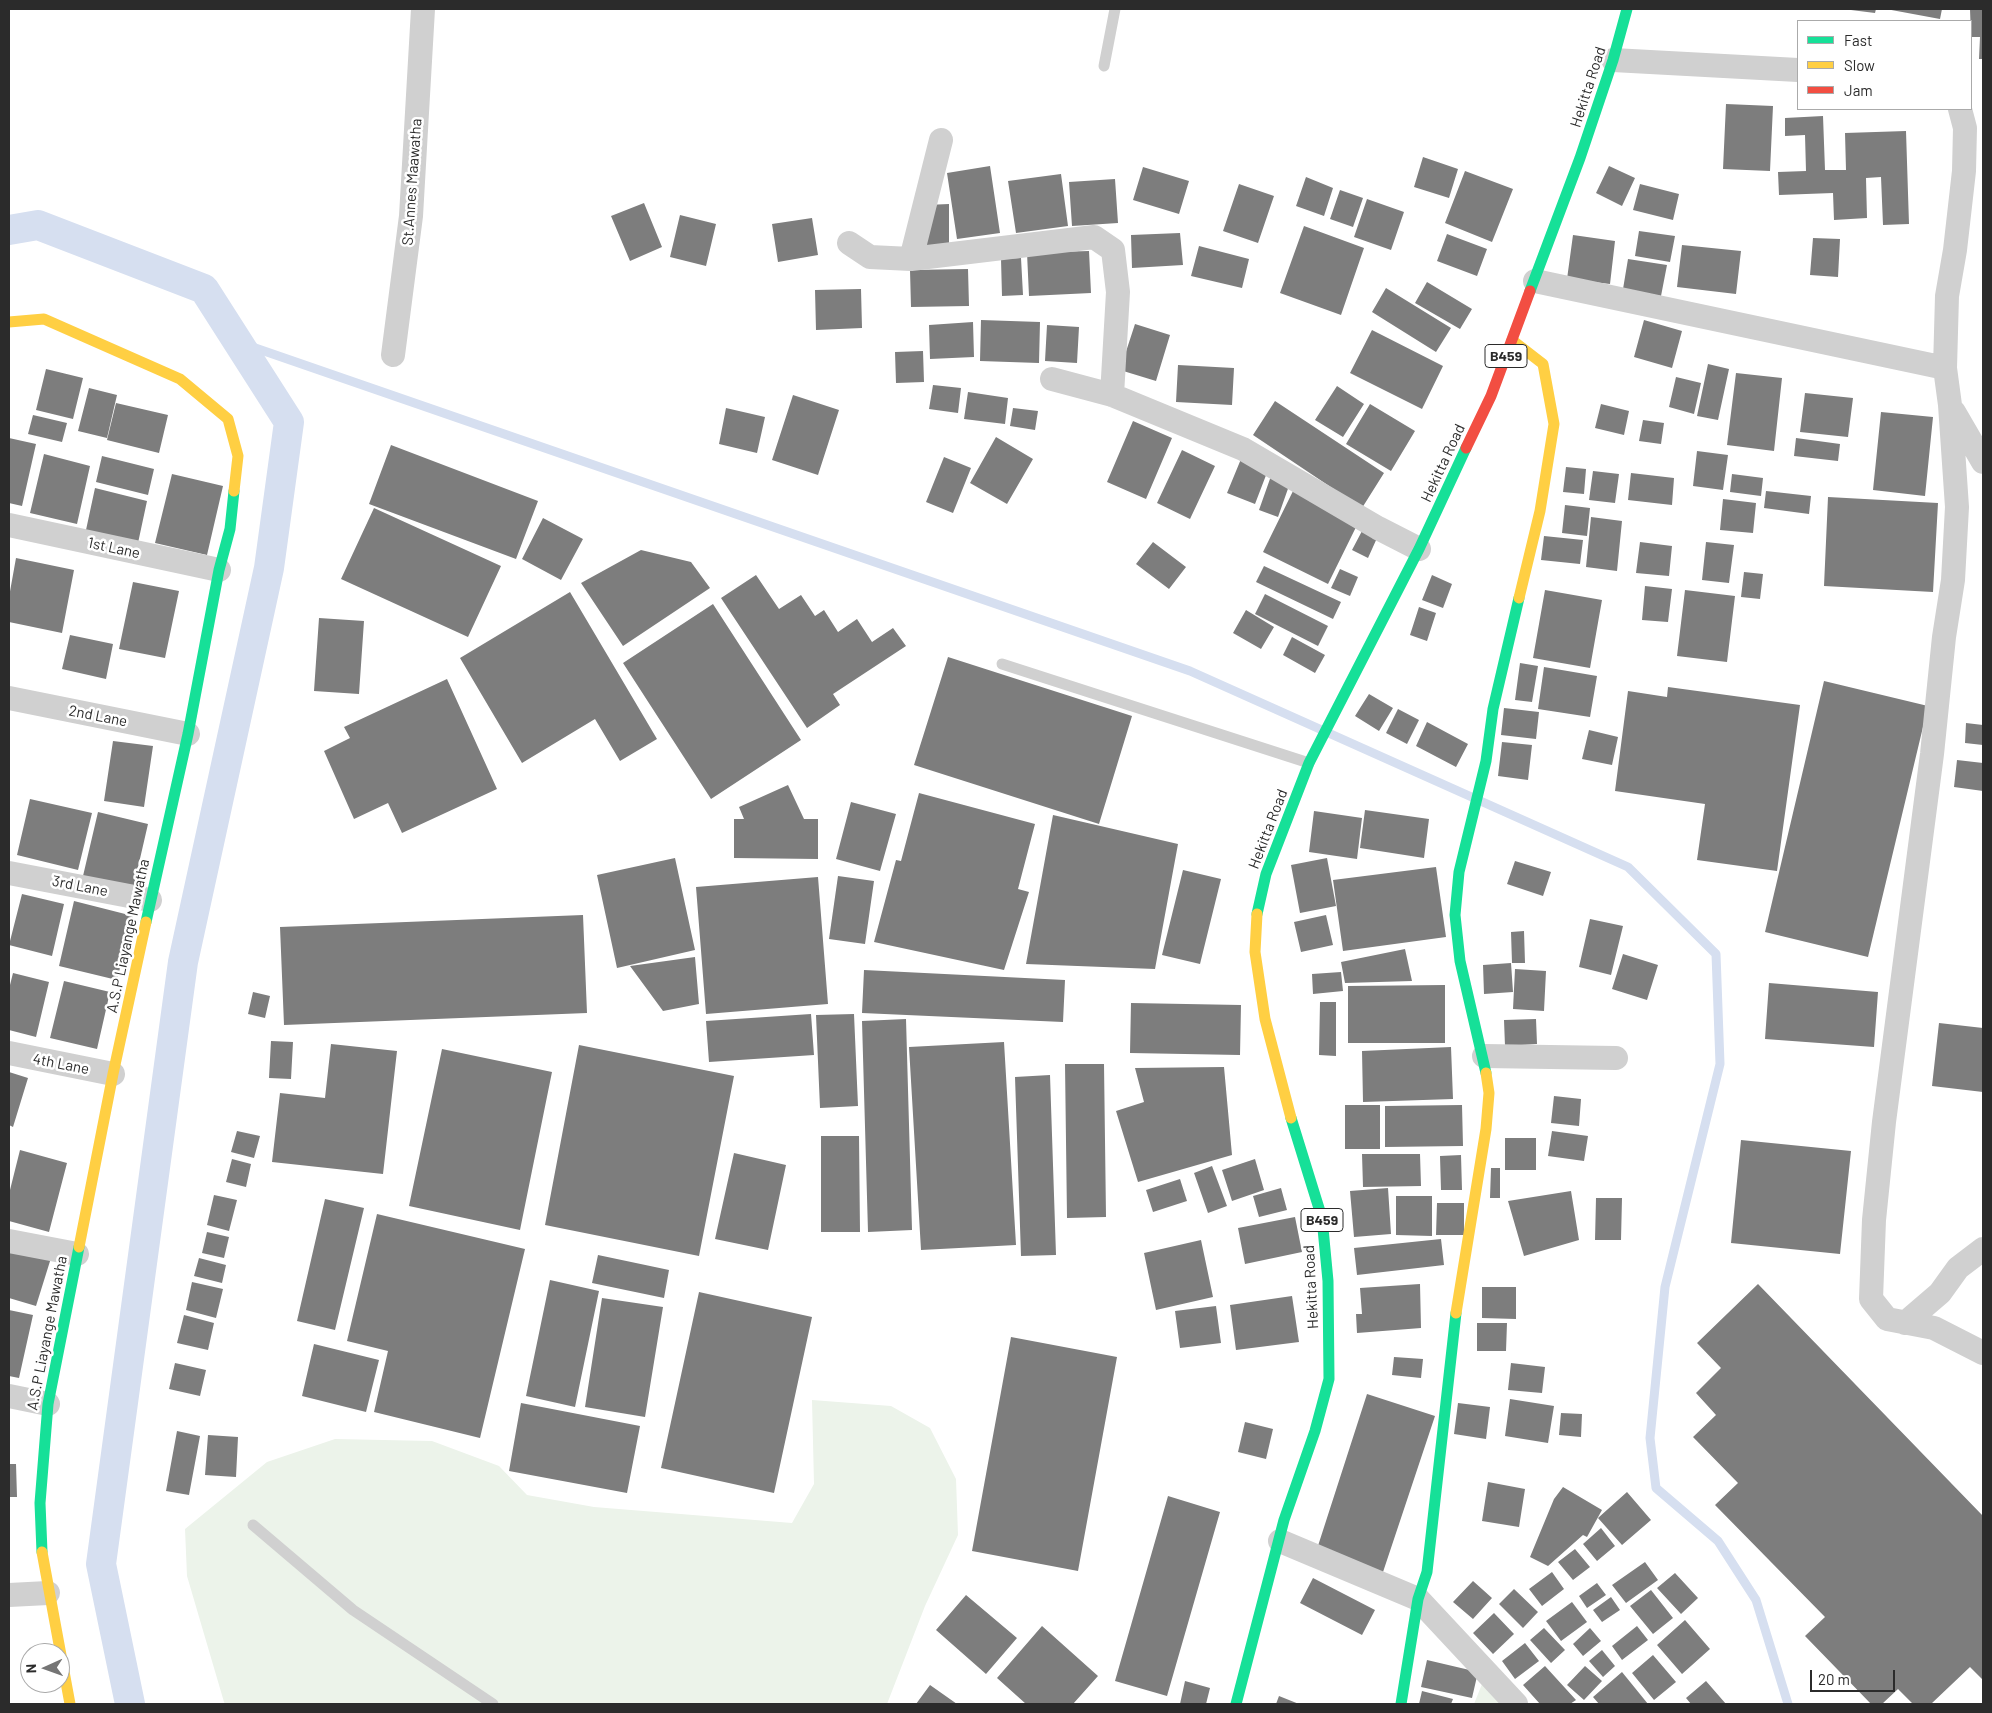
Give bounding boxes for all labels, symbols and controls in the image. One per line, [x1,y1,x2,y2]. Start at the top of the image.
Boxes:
legend [1797,20,1972,110]
text: Fast [1844,31,1872,49]
street label: Hekitta Road [1566,44,1610,130]
text: Slow [1844,56,1875,74]
text: Jam [1844,81,1873,99]
street label: St.Annes Maawatha [399,118,425,246]
road number: B459 [1485,344,1527,368]
street label: Hekitta Road [1417,421,1469,505]
street label: 1st Lane [86,534,142,562]
street label: 2nd Lane [67,702,129,730]
street label: Hekitta Road [1245,787,1291,871]
street label: A.S.P Liayange Mawatha [103,857,153,1015]
street label: 3rd Lane [51,872,109,900]
street label: 4th Lane [31,1050,91,1078]
road number: B459 [1301,1208,1343,1232]
street label: Hekitta Road [1300,1245,1322,1329]
street label: A.S.P Liayange Mawatha [23,1254,71,1412]
north arrow [20,1643,70,1693]
scale bar [1812,1660,1897,1692]
text: N [22,1664,39,1673]
text: 20 m [1818,1670,1850,1688]

